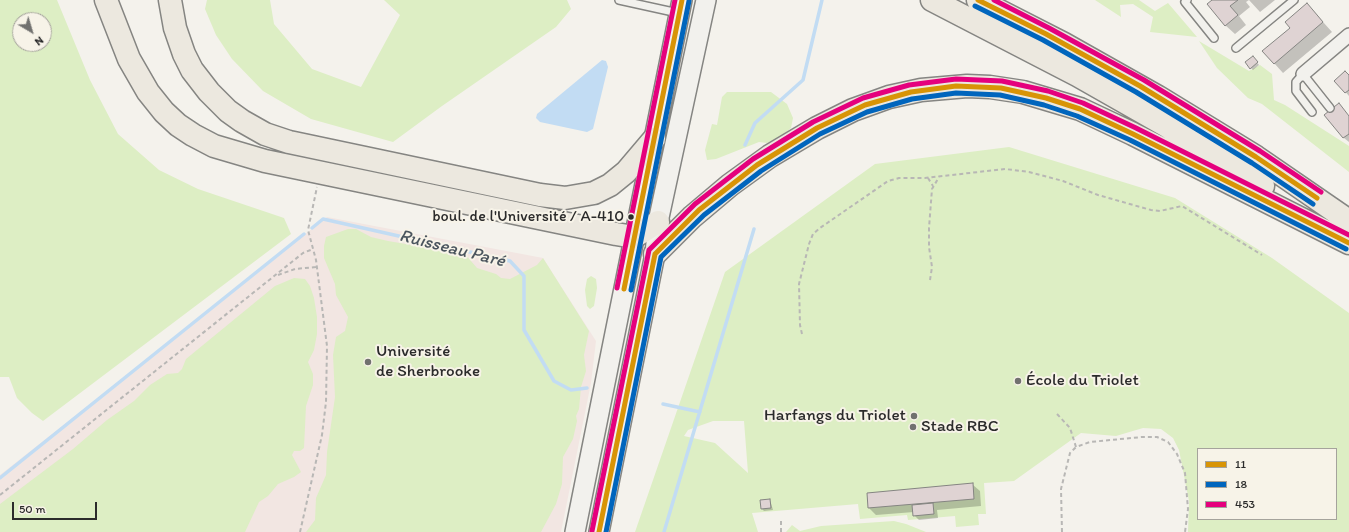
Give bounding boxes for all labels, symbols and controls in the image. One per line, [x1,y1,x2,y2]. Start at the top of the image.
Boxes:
north arrow [12,12,52,52]
text: N [32,34,46,48]
place label: boul. de l'Université / A-410 [432,207,624,227]
marker: boul. de l'Université / A-410 [626,212,636,222]
water label: Ruisseau Paré [397,225,507,273]
place label: Université de Sherbrooke [376,342,480,382]
marker: Université de Sherbrooke [363,357,373,367]
place label: École du Triolet [1026,371,1139,391]
marker: École du Triolet [1013,376,1023,386]
place label: Harfangs du Triolet [764,406,906,426]
marker: Harfangs du Triolet [909,411,919,421]
place label: Stade RBC [921,417,999,437]
marker: Stade RBC [908,422,918,432]
legend [1197,448,1337,520]
text: 11 [1235,457,1246,471]
text: 18 [1235,477,1247,491]
scale bar [14,494,99,520]
text: 453 [1235,497,1255,511]
text: 50 m [19,502,45,516]

